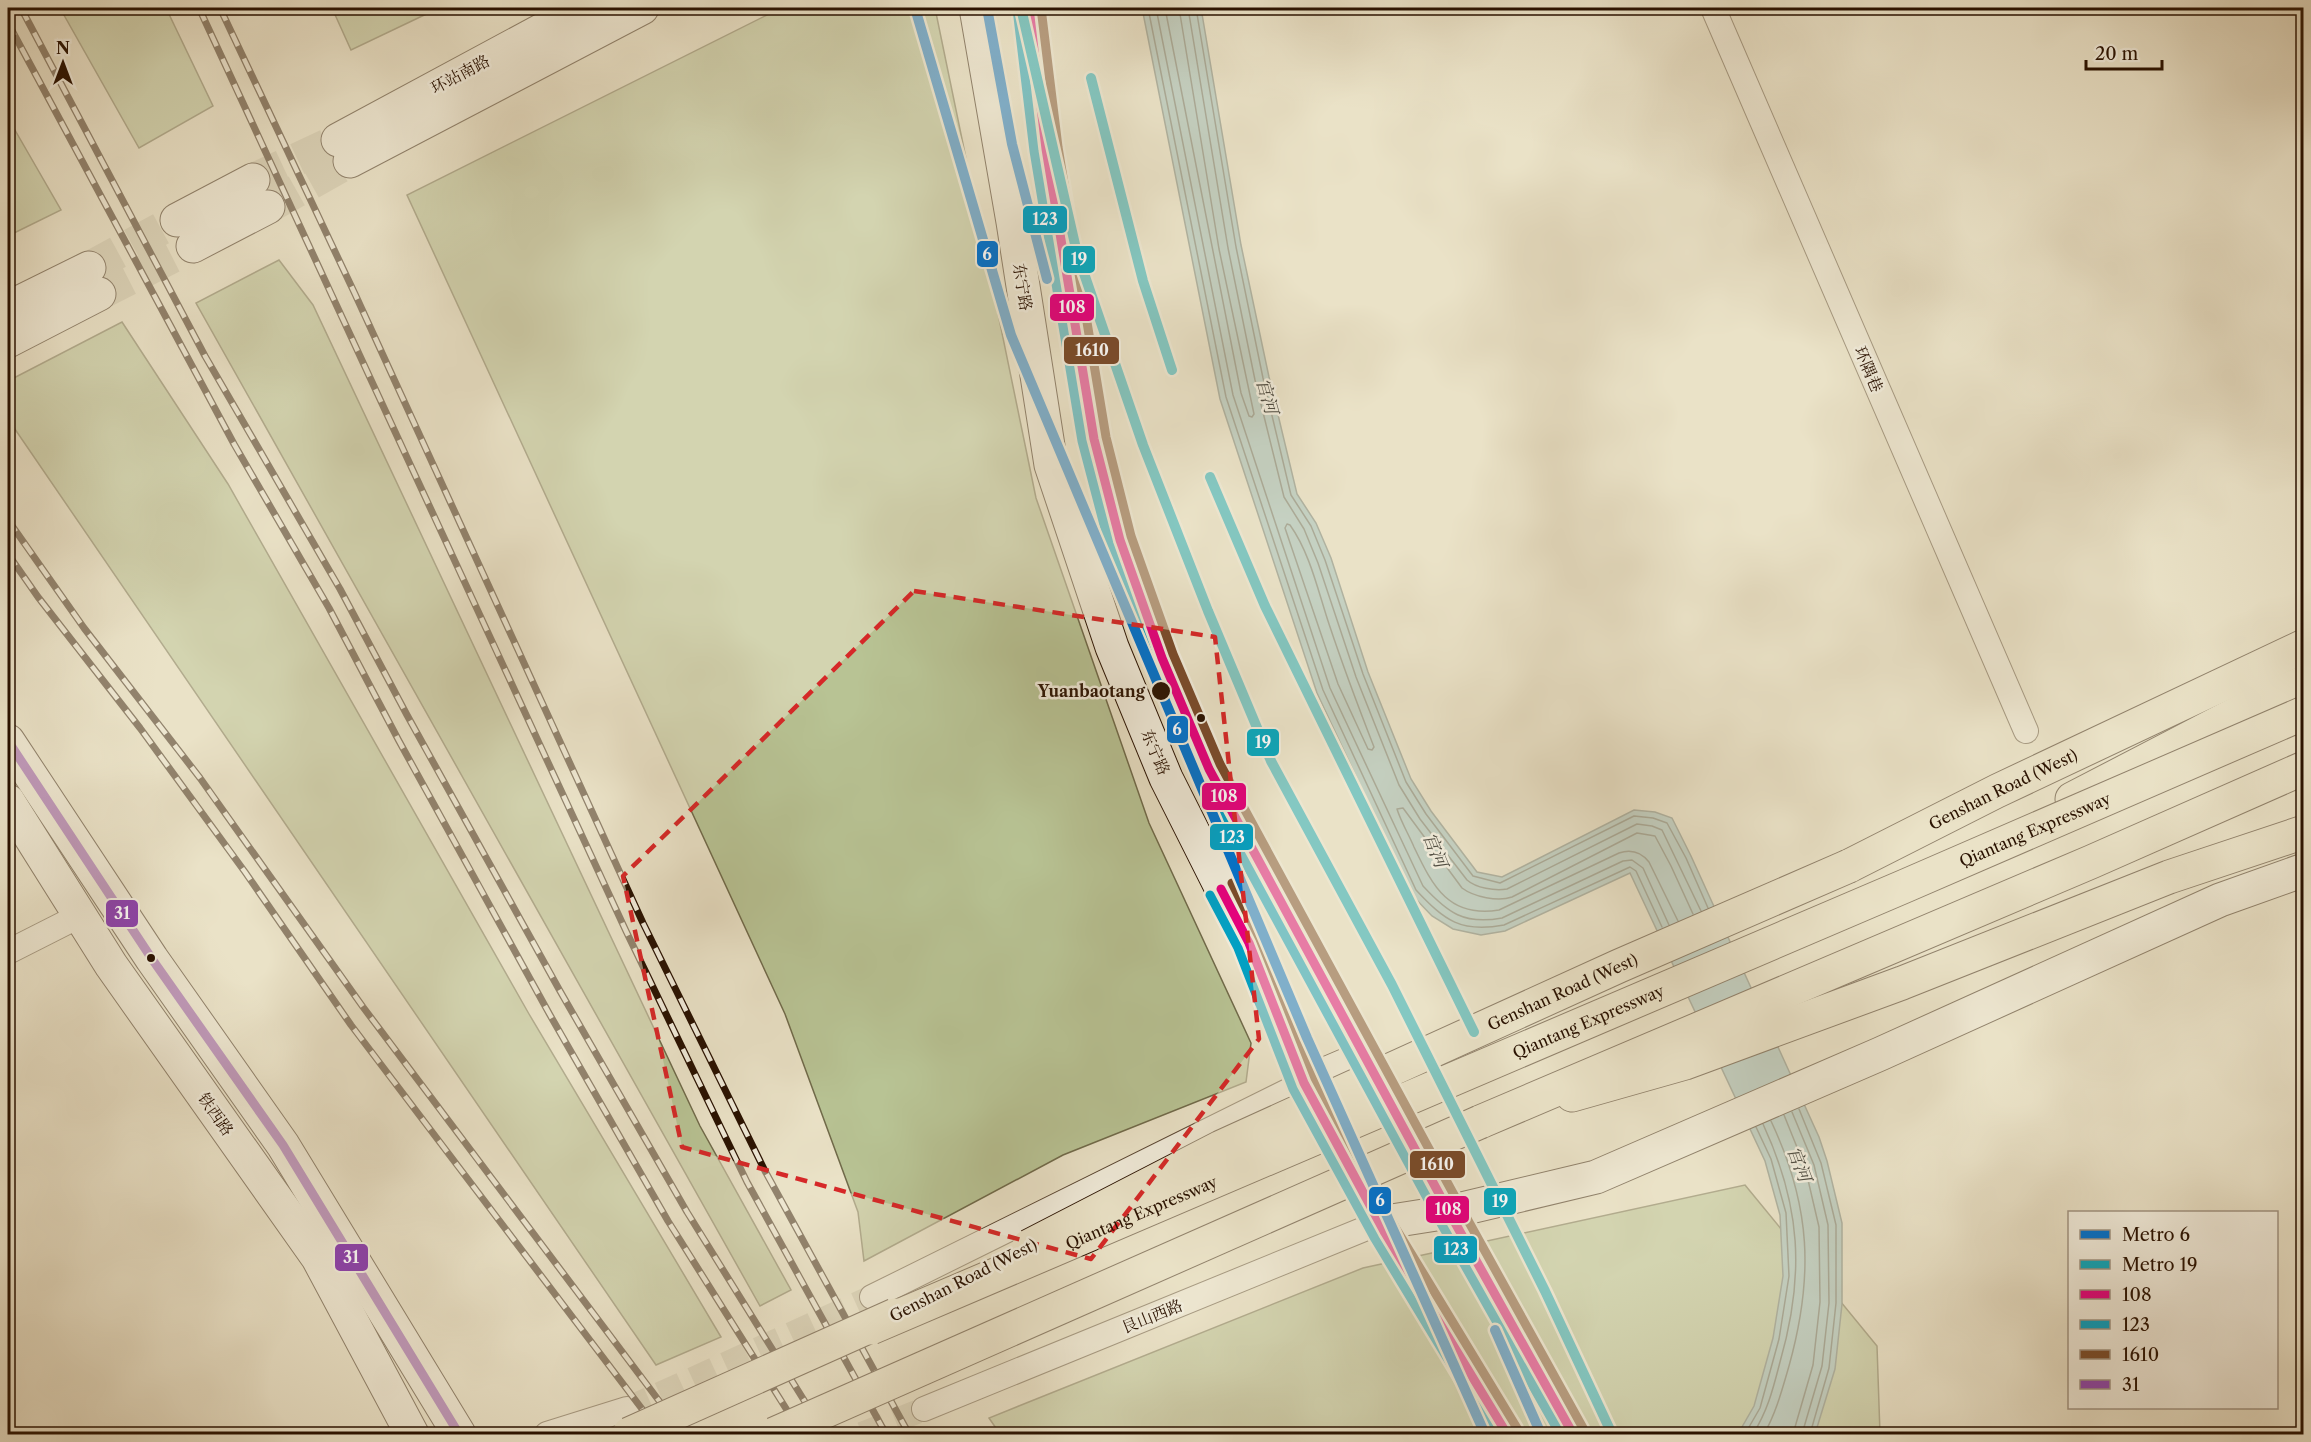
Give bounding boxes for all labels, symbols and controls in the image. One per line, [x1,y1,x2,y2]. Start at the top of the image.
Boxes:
north arrow [33,33,93,93]
scale bar [2086,33,2162,71]
text: N [56,38,70,58]
text: 20 m [2095,43,2139,65]
street label: 环站南路 [427,50,493,98]
line badge: 123 [1022,205,1068,234]
text: 123 [1032,209,1058,229]
line badge: 6 [976,240,999,268]
text: 6 [982,244,992,264]
line badge: 19 [1062,245,1096,274]
text: 19 [1071,249,1087,269]
street label: 东宁路 [1009,262,1037,312]
line badge: 108 [1049,293,1095,322]
text: 108 [1058,297,1086,317]
line badge: 1610 [1063,336,1120,365]
text: 1610 [1075,340,1109,360]
street label: 环隅巷 [1850,343,1888,395]
water label: 官河 [1251,376,1283,419]
marker: Yuanbaotang [1150,680,1172,702]
place label: Yuanbaotang [1037,681,1146,701]
unlabelled marker [1195,712,1207,724]
line badge: 6 [1166,715,1189,744]
text: 6 [1172,719,1182,739]
street label: 东宁路 [1137,726,1175,778]
line badge: 19 [1246,728,1280,757]
text: 19 [1255,732,1271,752]
street label: Genshan Road (West) [1925,745,2081,834]
line badge: 108 [1201,782,1247,811]
text: 108 [1210,786,1238,806]
street label: Qiantang Expressway [1956,788,2115,871]
line badge: 123 [1209,823,1254,851]
text: 123 [1219,827,1245,847]
water label: 官河 [1418,829,1453,874]
line badge: 31 [105,899,139,928]
text: 31 [114,903,131,923]
street label: Genshan Road (West) [1484,949,1641,1035]
unlabelled marker [145,952,157,964]
street label: Qiantang Expressway [1509,980,1668,1063]
street label: 铁西路 [194,1089,238,1139]
water label: 官河 [1782,1143,1817,1188]
line badge: 1610 [1409,1150,1466,1179]
text: 1610 [1420,1154,1454,1174]
street label: Qiantang Expressway [1063,1171,1221,1254]
line badge: 6 [1368,1186,1392,1215]
line badge: 19 [1483,1187,1517,1216]
text: 6 [1375,1190,1385,1210]
text: 19 [1492,1191,1508,1211]
line badge: 108 [1425,1195,1470,1224]
text: 108 [1434,1199,1462,1219]
legend [2068,1211,2278,1409]
text: Metro 6 [2122,1224,2190,1246]
street label: Genshan Road (West) [886,1234,1040,1326]
line badge: 123 [1433,1235,1478,1264]
text: 123 [1443,1239,1469,1259]
line badge: 31 [334,1243,369,1272]
text: 31 [343,1247,360,1267]
text: Metro 19 [2122,1254,2198,1276]
text: 108 [2122,1284,2152,1306]
street label: 艮山西路 [1119,1295,1185,1337]
text: 123 [2122,1314,2150,1336]
text: 1610 [2122,1344,2159,1366]
text: 31 [2122,1374,2140,1396]

